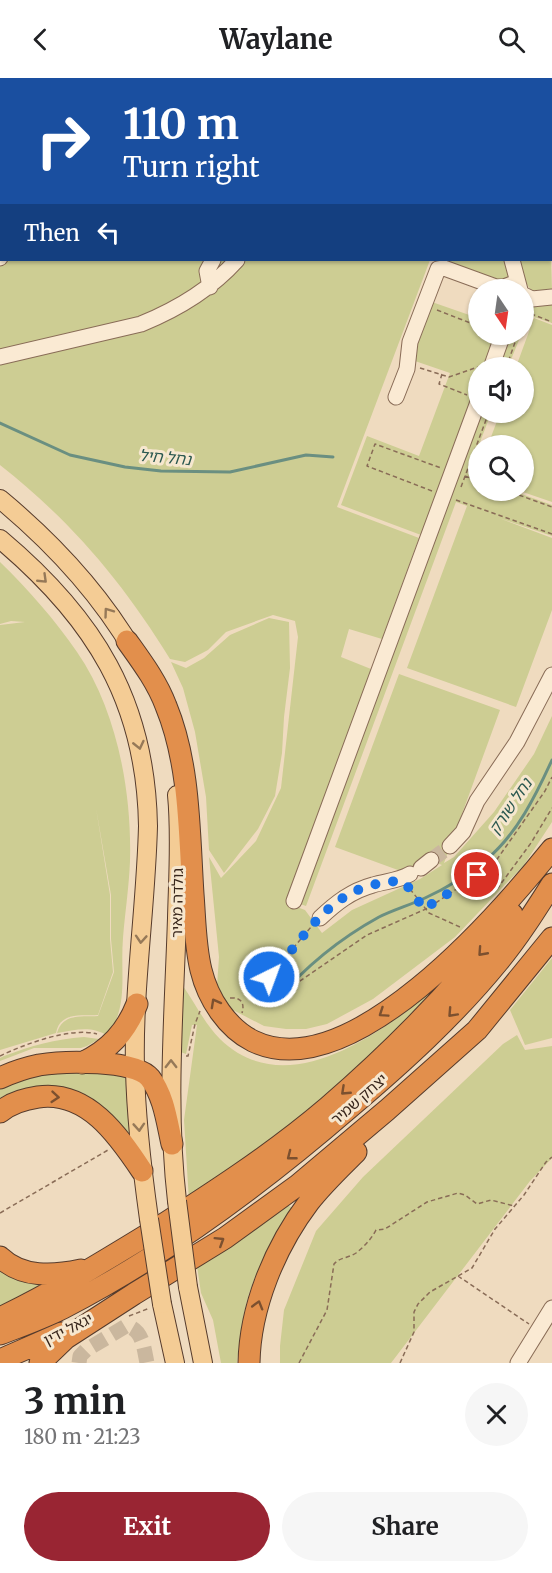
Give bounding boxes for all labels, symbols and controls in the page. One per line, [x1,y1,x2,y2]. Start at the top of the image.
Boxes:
text: Waylane [219,22,333,56]
icon: back [24,23,57,56]
icon: search [495,23,528,56]
text: 110 m [123,98,239,150]
icon: right [24,102,102,180]
text: Turn right [123,150,260,184]
icon: left [92,216,125,249]
text: Then [24,219,80,247]
north arrow [468,279,534,345]
map controls [468,279,534,501]
button: sound [468,357,534,423]
button: search [468,435,534,501]
water label: נחל חיל [138,445,193,469]
one-way arrow [35,571,46,582]
one-way arrow [104,607,115,618]
one-way arrow [132,740,145,750]
water label: נחל שורק [484,773,536,838]
pin [451,849,502,900]
icon: arrive [460,858,493,891]
street label: גולדה מאיר [167,868,187,938]
one-way arrow [135,935,148,944]
position arrow [237,945,301,1009]
one-way arrow [478,945,489,956]
one-way arrow [210,999,222,1009]
one-way arrow [379,1006,390,1017]
one-way arrow [448,1006,459,1016]
one-way arrow [165,1060,177,1069]
street label: יצחק שמיר [327,1069,391,1129]
one-way arrow [342,1084,352,1095]
one-way arrow [50,1090,59,1103]
one-way arrow [132,1122,145,1131]
one-way arrow [287,1149,298,1160]
one-way arrow [214,1237,224,1249]
one-way arrow [251,1300,263,1311]
street label: יגאל ידין [40,1309,96,1349]
text: 3 min [24,1379,126,1424]
button: close [465,1383,528,1446]
text: 180 m · 21:23 [24,1424,141,1449]
button: Exit [24,1492,270,1561]
button: Share [282,1492,528,1561]

